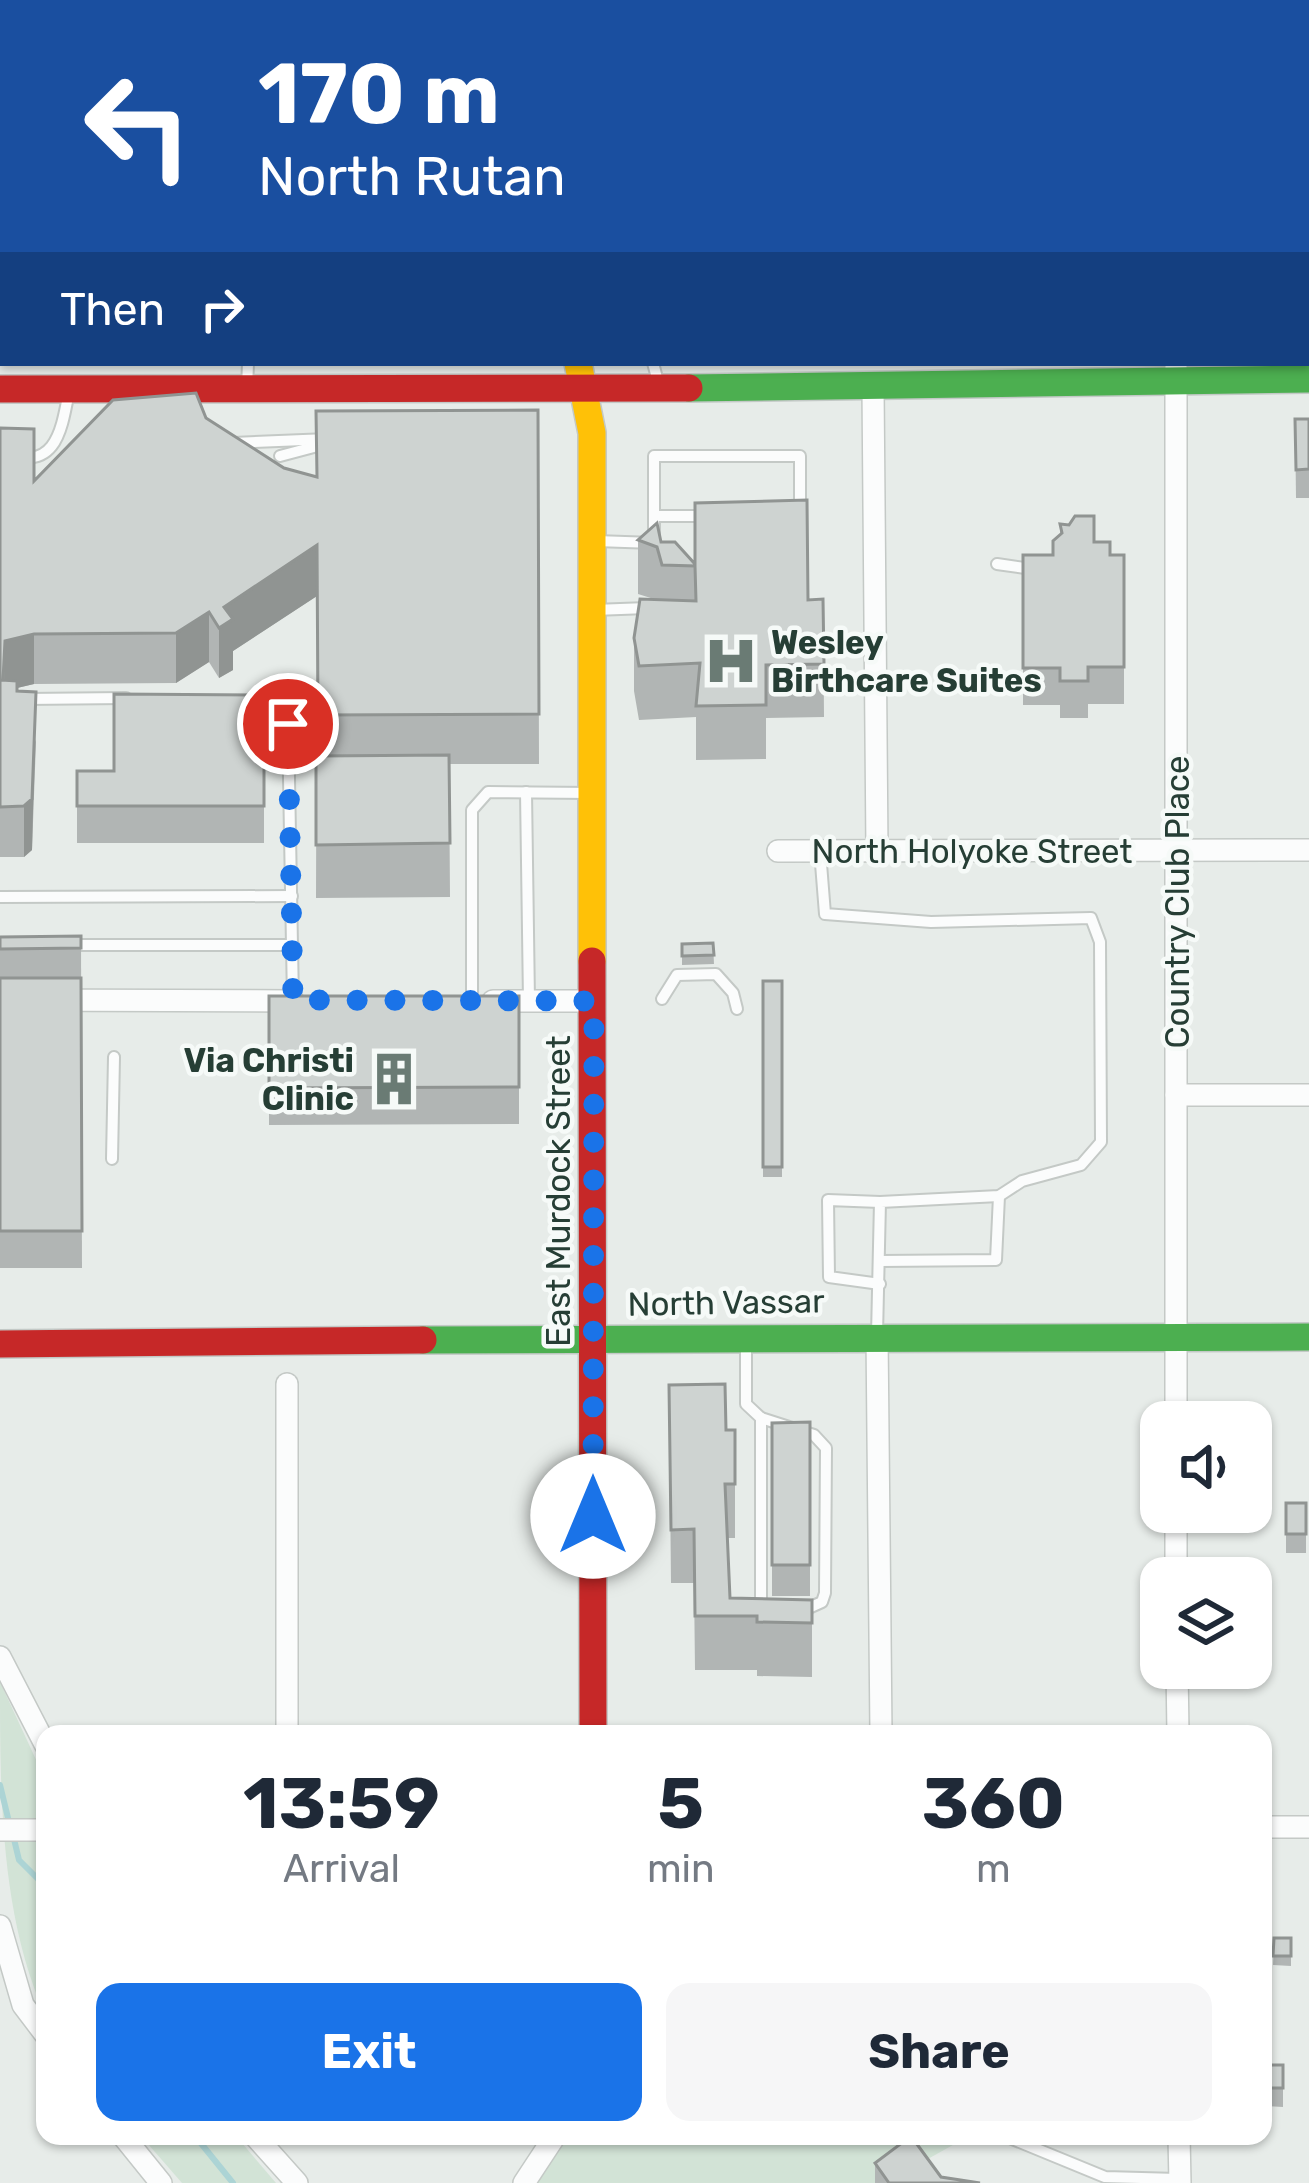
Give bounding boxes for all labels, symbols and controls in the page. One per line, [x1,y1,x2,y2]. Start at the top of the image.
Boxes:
text: 170 m [258,44,500,144]
icon: left [60,48,216,204]
text: North Rutan [258,145,566,209]
icon: right [189,276,255,342]
text: Then [60,283,165,336]
place label: Wesley Birthcare Suites [771,623,1042,700]
hospital icon: Wesley Birthcare Suites [702,632,760,690]
pin [237,673,339,775]
icon: arrive [255,691,321,757]
street label: Country Club Place [1158,755,1197,1049]
street label: North Holyoke Street [812,832,1132,871]
street label: East Murdock Street [539,1035,578,1347]
place label: Via Christi Clinic [183,1041,354,1118]
building icon: Via Christi Clinic [365,1050,423,1108]
street label: North Vassar [627,1281,825,1324]
map controls [1140,1401,1272,1689]
button: sound [1140,1401,1272,1533]
position arrow [530,1453,656,1579]
button: layers [1140,1557,1272,1689]
text: 13:59 [243,1761,440,1846]
text: 5 [658,1761,704,1846]
text: 360 [922,1761,1065,1846]
text: Arrival [283,1846,400,1892]
text: min [647,1846,715,1892]
text: m [976,1846,1011,1892]
button: Exit [96,1983,642,2121]
button: Share [666,1983,1212,2121]

